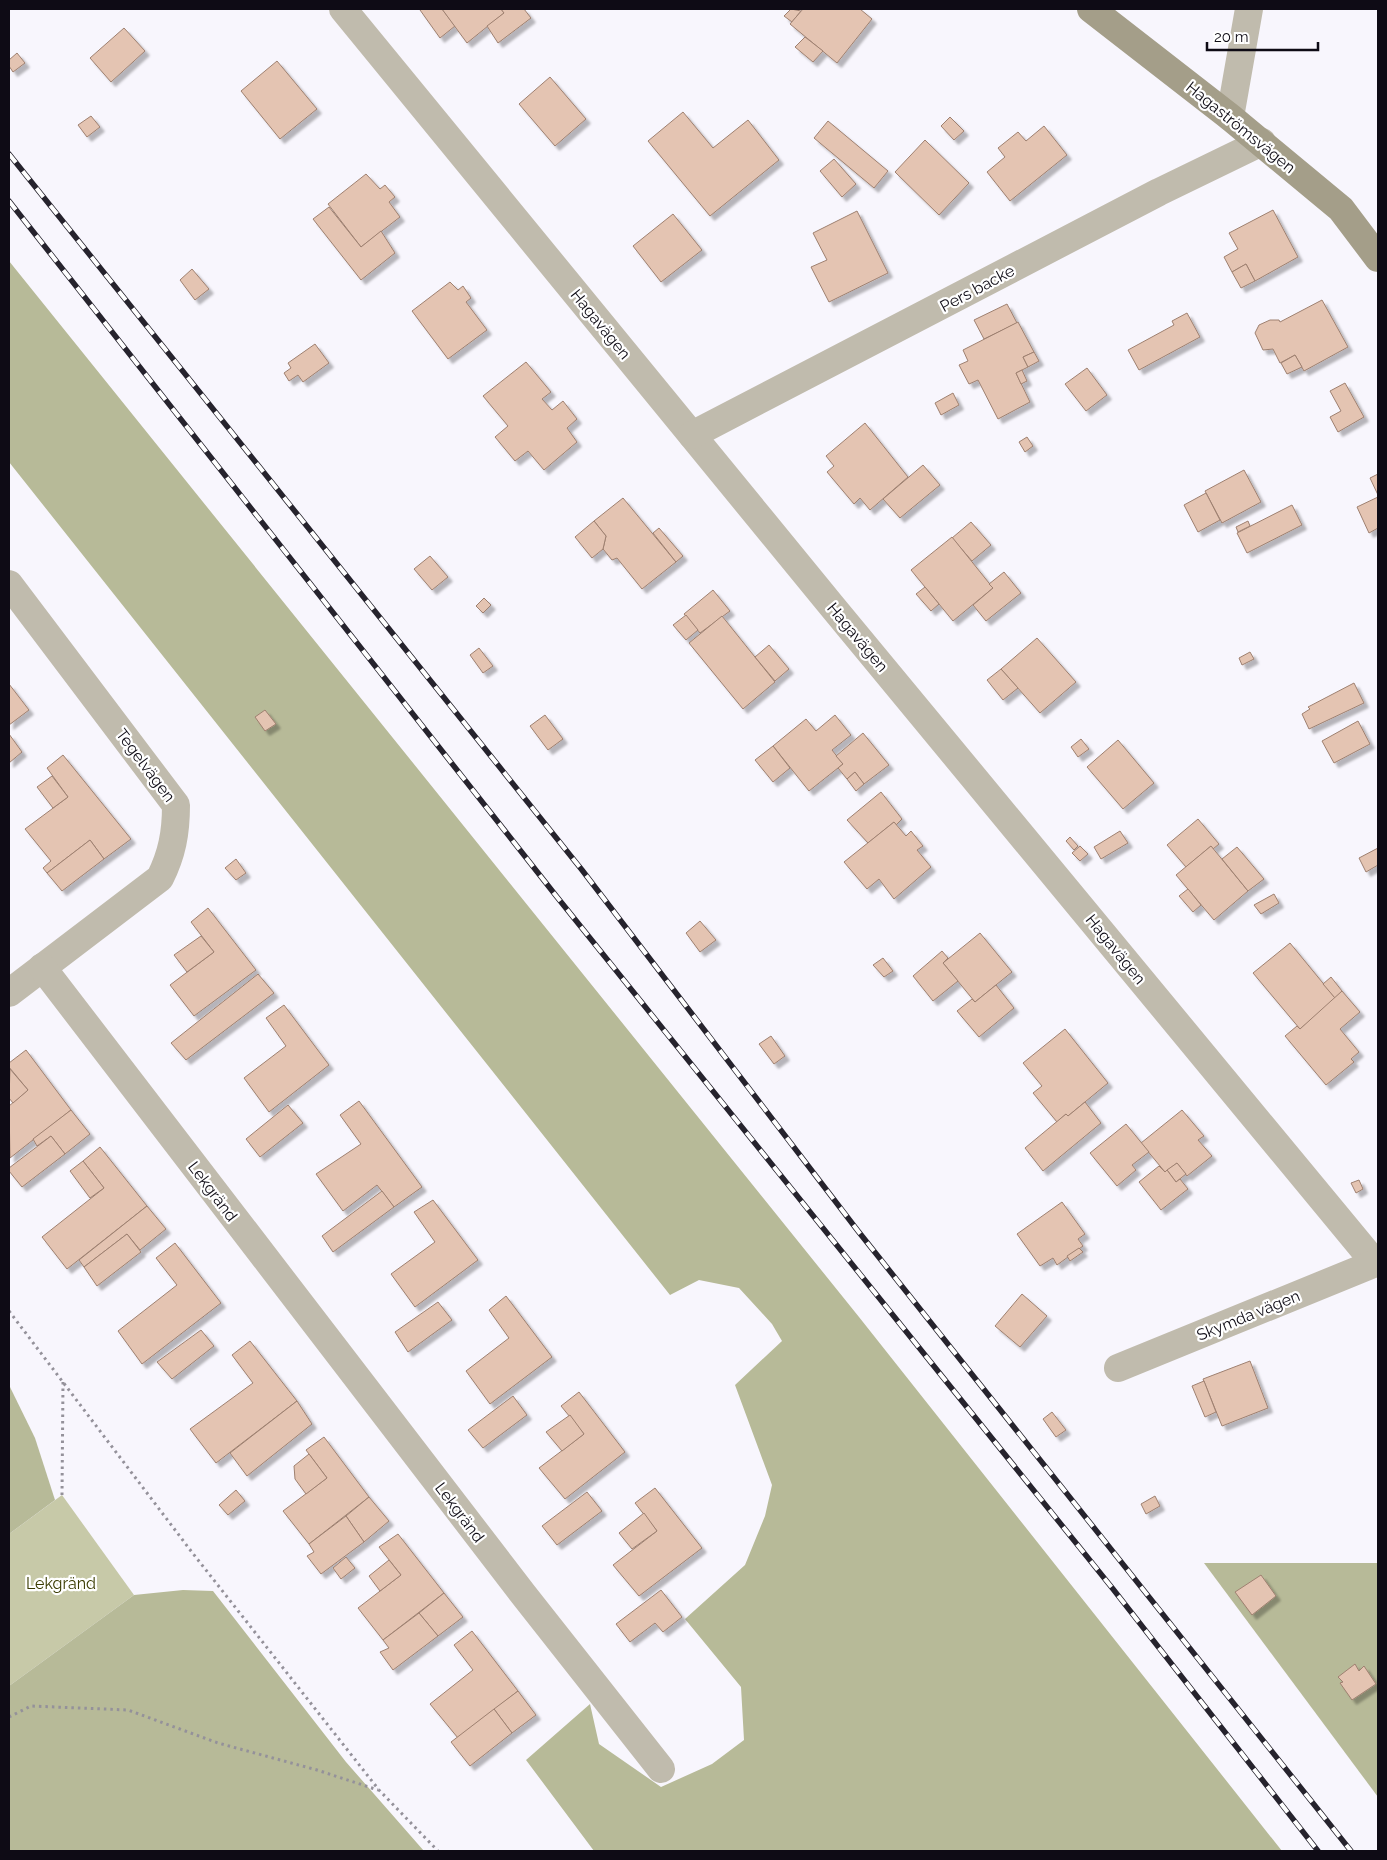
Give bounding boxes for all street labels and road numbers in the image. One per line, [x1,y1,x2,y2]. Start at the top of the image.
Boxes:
street label: Hagaströmsvägen [1182,78,1299,177]
street label: Pers backe [937,261,1018,316]
street label: Hagavägen [567,286,635,363]
street label: Hagavägen [823,599,892,676]
street label: Tegelvägen [112,725,179,806]
street label: Hagavägen [1082,911,1150,988]
street label: Lekgränd [184,1158,241,1225]
street label: Skymda vägen [1194,1286,1303,1345]
street label: Lekgränd [431,1479,488,1546]

